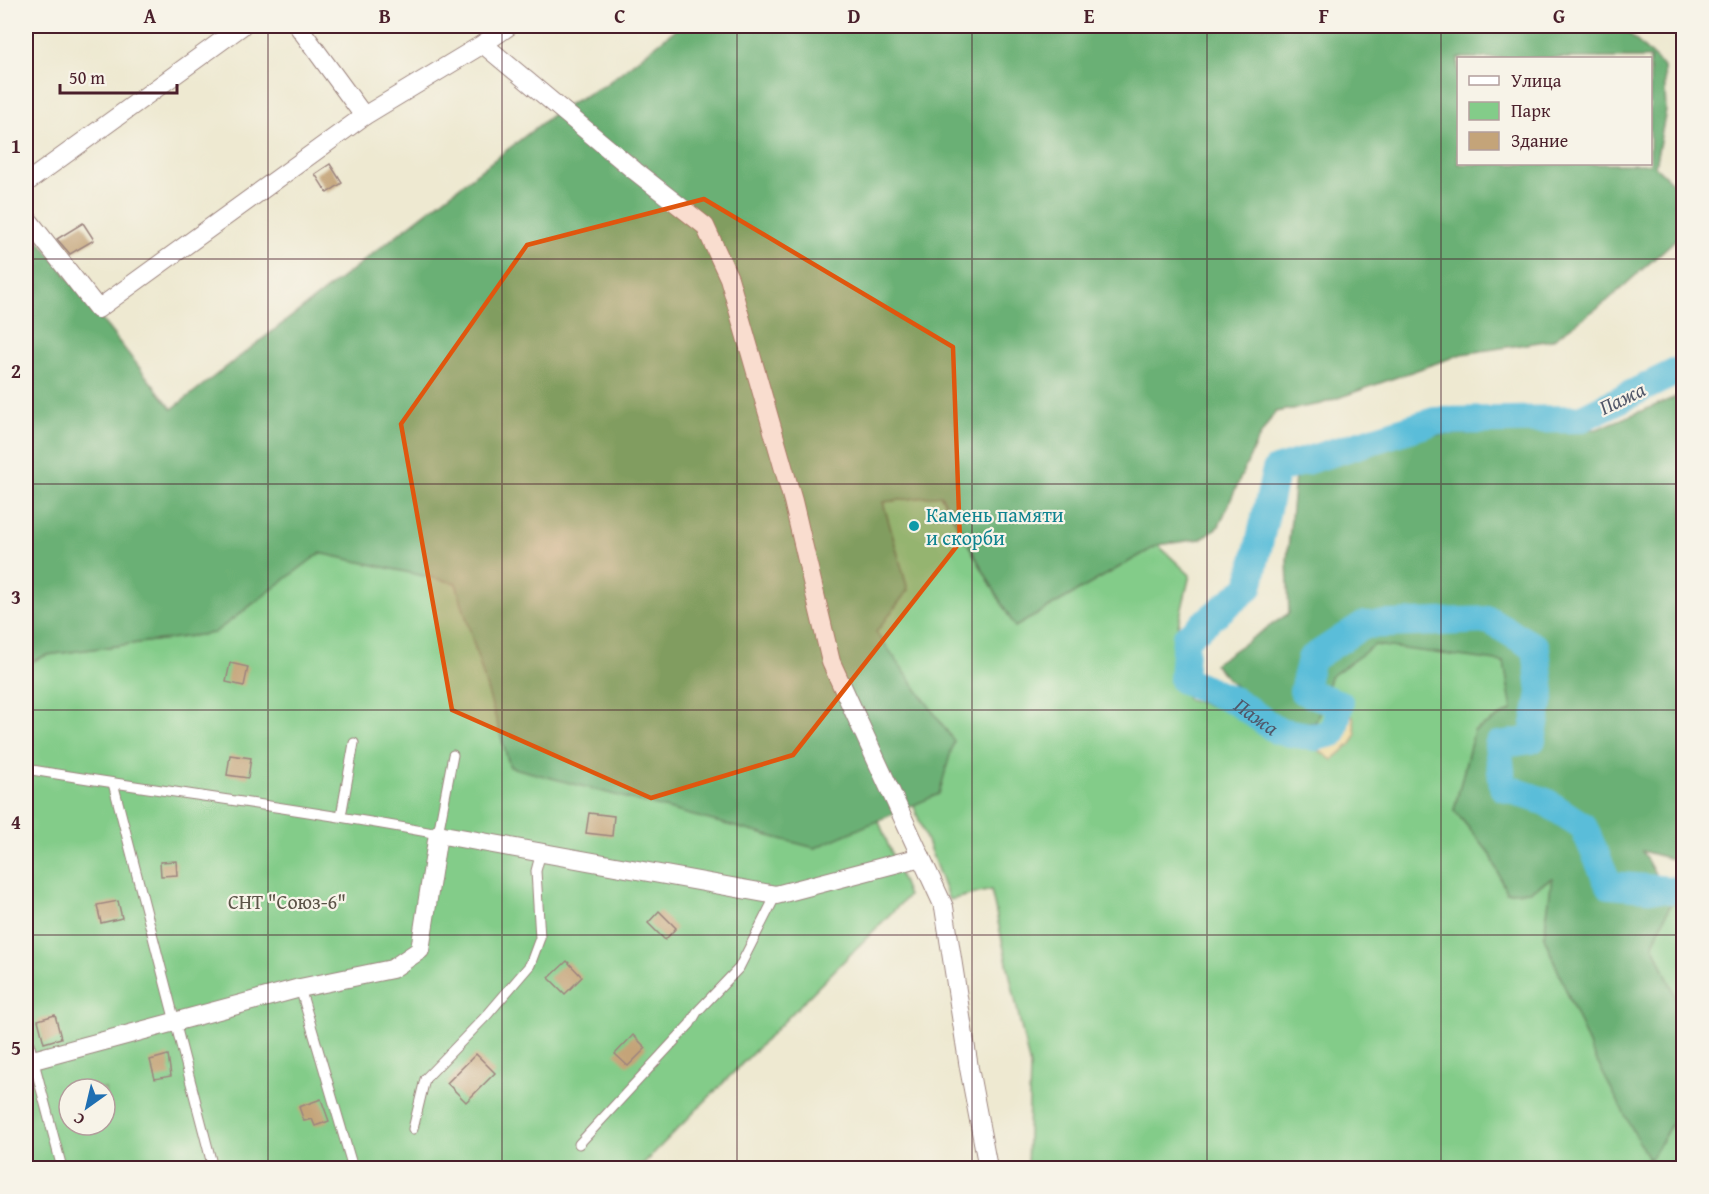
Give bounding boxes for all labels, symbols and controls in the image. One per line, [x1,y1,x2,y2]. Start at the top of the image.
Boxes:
text: A [144,1,157,30]
text: B [379,1,391,30]
text: C [614,1,626,30]
text: D [847,1,861,30]
text: E [1084,1,1095,30]
text: F [1319,1,1329,30]
text: G [1553,1,1565,30]
scale bar [60,57,177,95]
legend [1457,57,1652,165]
text: 50 m [69,64,105,91]
text: Улица [1511,67,1562,94]
text: Парк [1511,97,1551,124]
text: Здание [1511,127,1568,154]
text: 1 [11,131,21,160]
text: 2 [11,356,21,385]
water label: Пажа [1594,373,1651,422]
place label: Камень памяти и скорби [926,500,1064,552]
marker: Камень памяти и скорби [907,519,921,533]
text: 3 [11,582,21,611]
water label: Пажа [1228,689,1286,743]
text: 4 [11,807,21,836]
park label: СНТ "Союз-6" [228,887,346,916]
text: 5 [11,1033,21,1062]
north arrow [57,1077,117,1137]
text: С [68,1107,89,1132]

